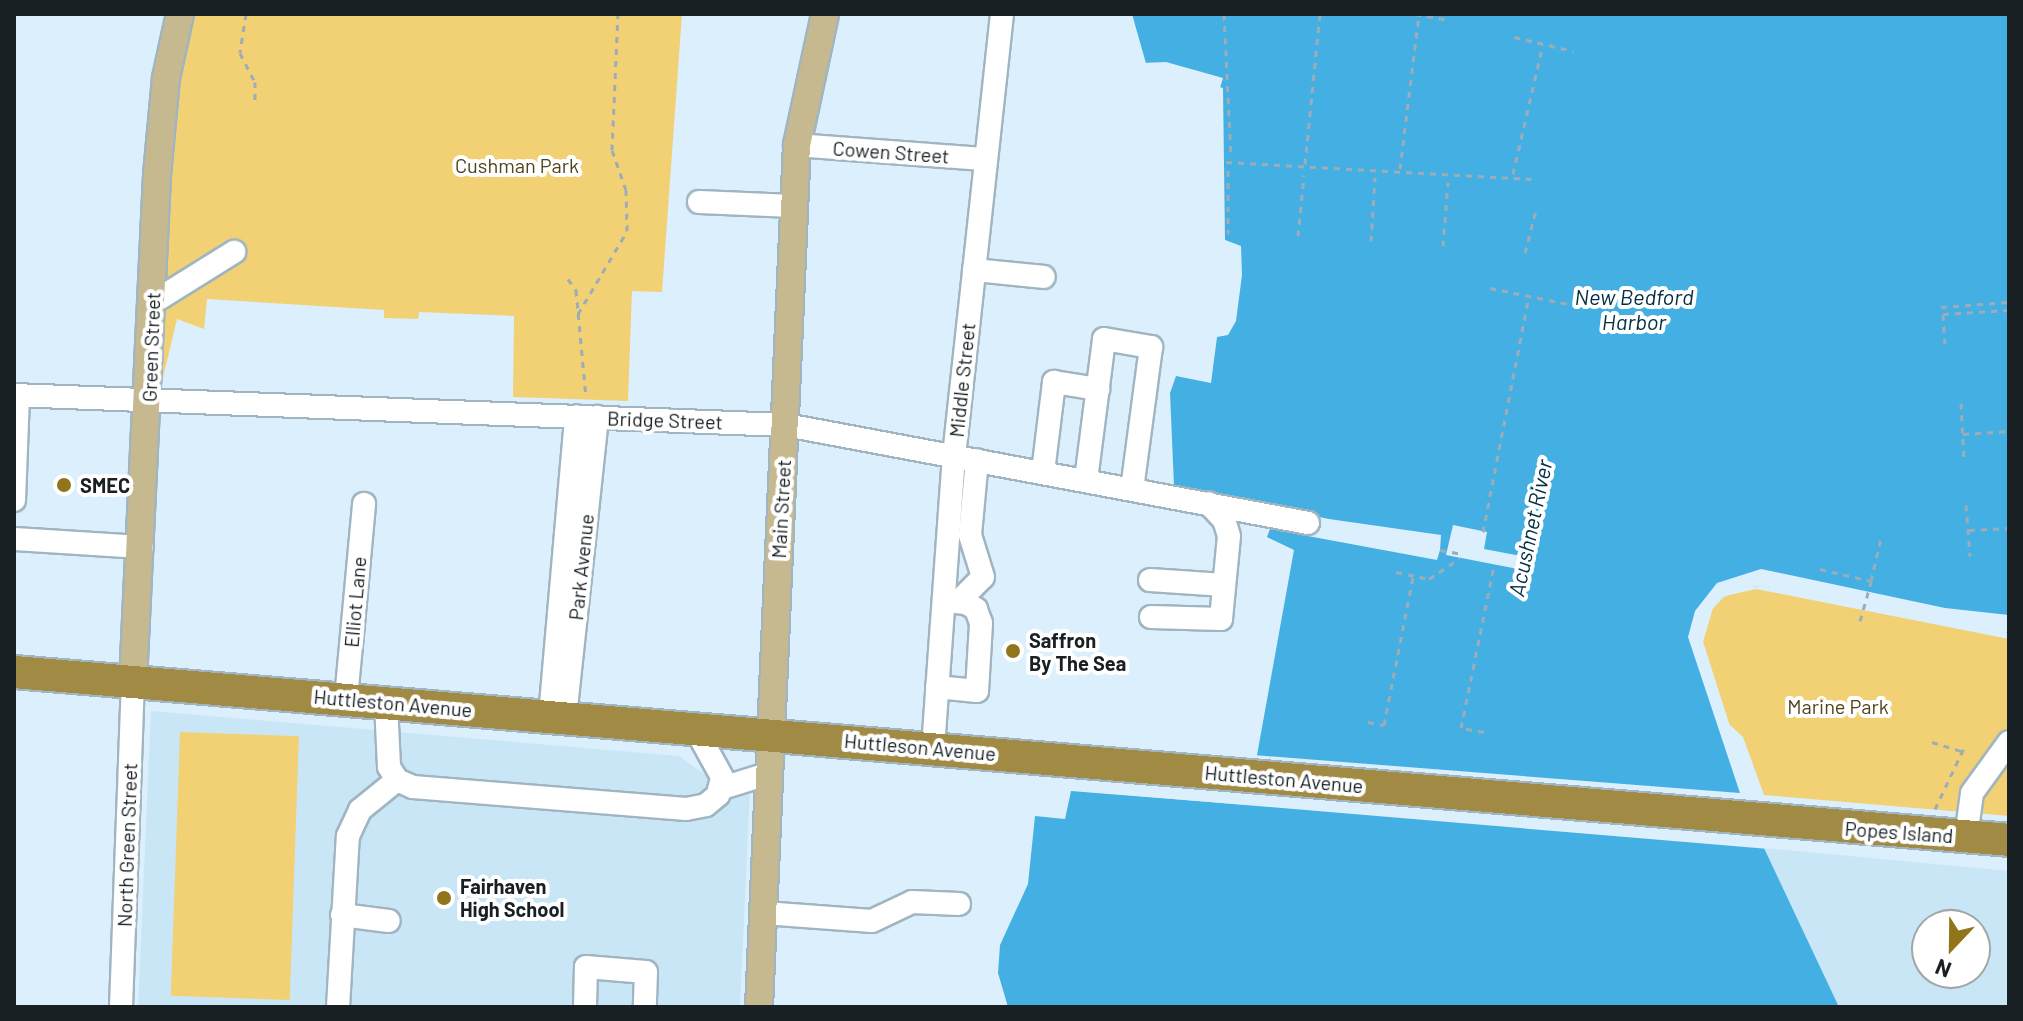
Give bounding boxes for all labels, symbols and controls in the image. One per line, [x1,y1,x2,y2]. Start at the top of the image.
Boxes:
street label: Cowen Street [832,136,950,168]
park label: Cushman Park [455,153,579,177]
water label: New Bedford Harbor [1574,283,1694,334]
street label: Green Street [137,292,165,402]
street label: Middle Street [944,322,980,438]
street label: Bridge Street [607,406,723,434]
water label: Acushnet River [1503,457,1557,599]
street label: Main Street [766,459,796,559]
place label: SMEC [80,473,130,497]
marker: SMEC [55,476,73,494]
street label: Park Avenue [563,513,599,621]
street label: Elliot Lane [339,555,371,649]
place label: Saffron By The Sea [1029,628,1126,675]
marker: Saffron By The Sea [1004,642,1022,660]
street label: Huttleston Avenue [313,684,473,722]
park label: Marine Park [1787,694,1889,718]
street label: Huttleson Avenue [843,728,997,766]
street label: Huttleston Avenue [1204,760,1364,798]
street label: North Green Street [112,763,142,927]
street label: Popes Island [1844,816,1954,848]
place label: Fairhaven High School [460,874,564,921]
marker: Fairhaven High School [435,889,453,907]
north arrow [1911,909,1991,989]
text: N [1931,955,1954,984]

